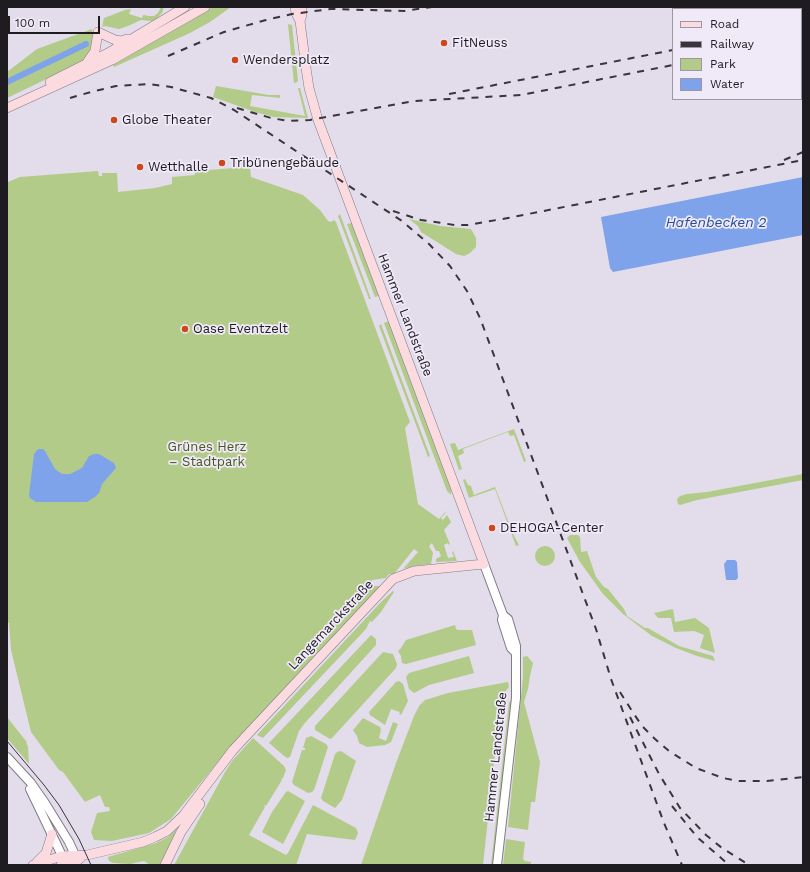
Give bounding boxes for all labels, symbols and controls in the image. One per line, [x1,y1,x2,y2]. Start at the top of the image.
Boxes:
scale bar [10,8,102,34]
legend [672,8,802,100]
text: 100 m [15,16,50,30]
text: Road [710,17,739,31]
place label: FitNeuss [452,35,507,51]
text: Railway [710,37,754,51]
marker: FitNeuss [439,38,449,48]
place label: Wendersplatz [243,52,330,68]
marker: Wendersplatz [230,55,240,65]
text: Park [710,57,736,71]
text: Water [710,77,744,91]
place label: Globe Theater [122,112,212,128]
marker: Globe Theater [109,115,119,125]
place label: Tribünengebäude [230,155,339,171]
marker: Tribünengebäude [217,158,227,168]
place label: Wetthalle [148,159,208,175]
marker: Wetthalle [135,162,145,172]
water label: Hafenbecken 2 [666,215,766,231]
street label: Hammer Landstraße [374,251,436,379]
place label: Oase Eventzelt [193,321,288,337]
marker: Oase Eventzelt [180,324,190,334]
park label: Grünes Herz – Stadtpark [168,439,246,470]
place label: DEHOGA-Center [500,520,604,536]
marker: DEHOGA-Center [487,523,497,533]
street label: Langemarckstraße [285,577,377,673]
street label: Hammer Landstraße [481,691,511,823]

